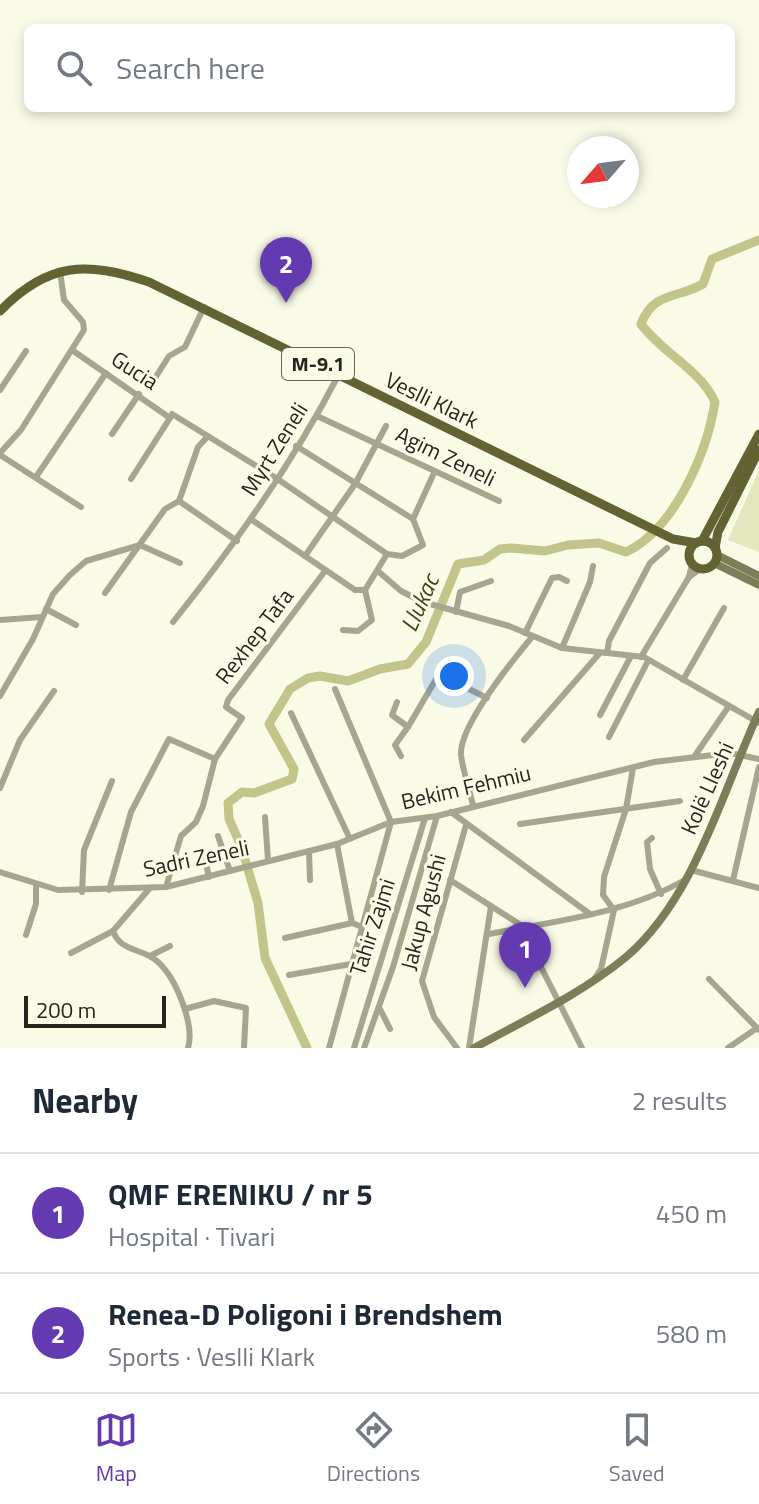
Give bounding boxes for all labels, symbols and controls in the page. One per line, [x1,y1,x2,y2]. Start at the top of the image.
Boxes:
search box [24,24,735,112]
text: Search here [116,45,265,91]
icon: search [52,46,96,90]
north arrow [567,136,639,208]
pin: 2 [260,237,312,303]
street label: Gucia [104,342,166,398]
road number: M-9.1 [282,348,354,380]
street label: Veslli Klark [380,363,485,437]
street label: Myrt Zeneli [232,396,316,502]
street label: Agim Zeneli [390,417,502,495]
water label: Llukac [391,566,449,637]
street label: Rexhep Tafa [207,581,301,691]
your location [434,656,474,696]
street label: Kolë Lleshi [671,736,743,840]
street label: Bekim Fehmiu [398,756,534,818]
street label: Sadri Zeneli [140,830,252,886]
street label: Jakup Agushi [391,850,455,974]
street label: Tahir Zajmi [340,874,404,980]
pin: 1 [499,922,551,988]
scale bar [24,992,166,1028]
text: 200 m [36,993,96,1027]
text: Nearby [32,1074,138,1126]
text: 2 results [632,1081,727,1120]
text: QMF ERENIKU / nr 5 [108,1171,373,1217]
text: 1 [51,1194,65,1233]
text: 450 m [656,1194,727,1233]
text: Hospital · Tivari [108,1217,275,1256]
text: Renea-D Poligoni i Brendshem [108,1291,503,1337]
text: 2 [51,1314,65,1353]
text: 580 m [656,1314,727,1353]
text: Sports · Veslli Klark [108,1337,315,1376]
tab: Map [94,1408,138,1490]
tab: Directions [327,1408,420,1490]
tab: Saved [609,1408,665,1490]

